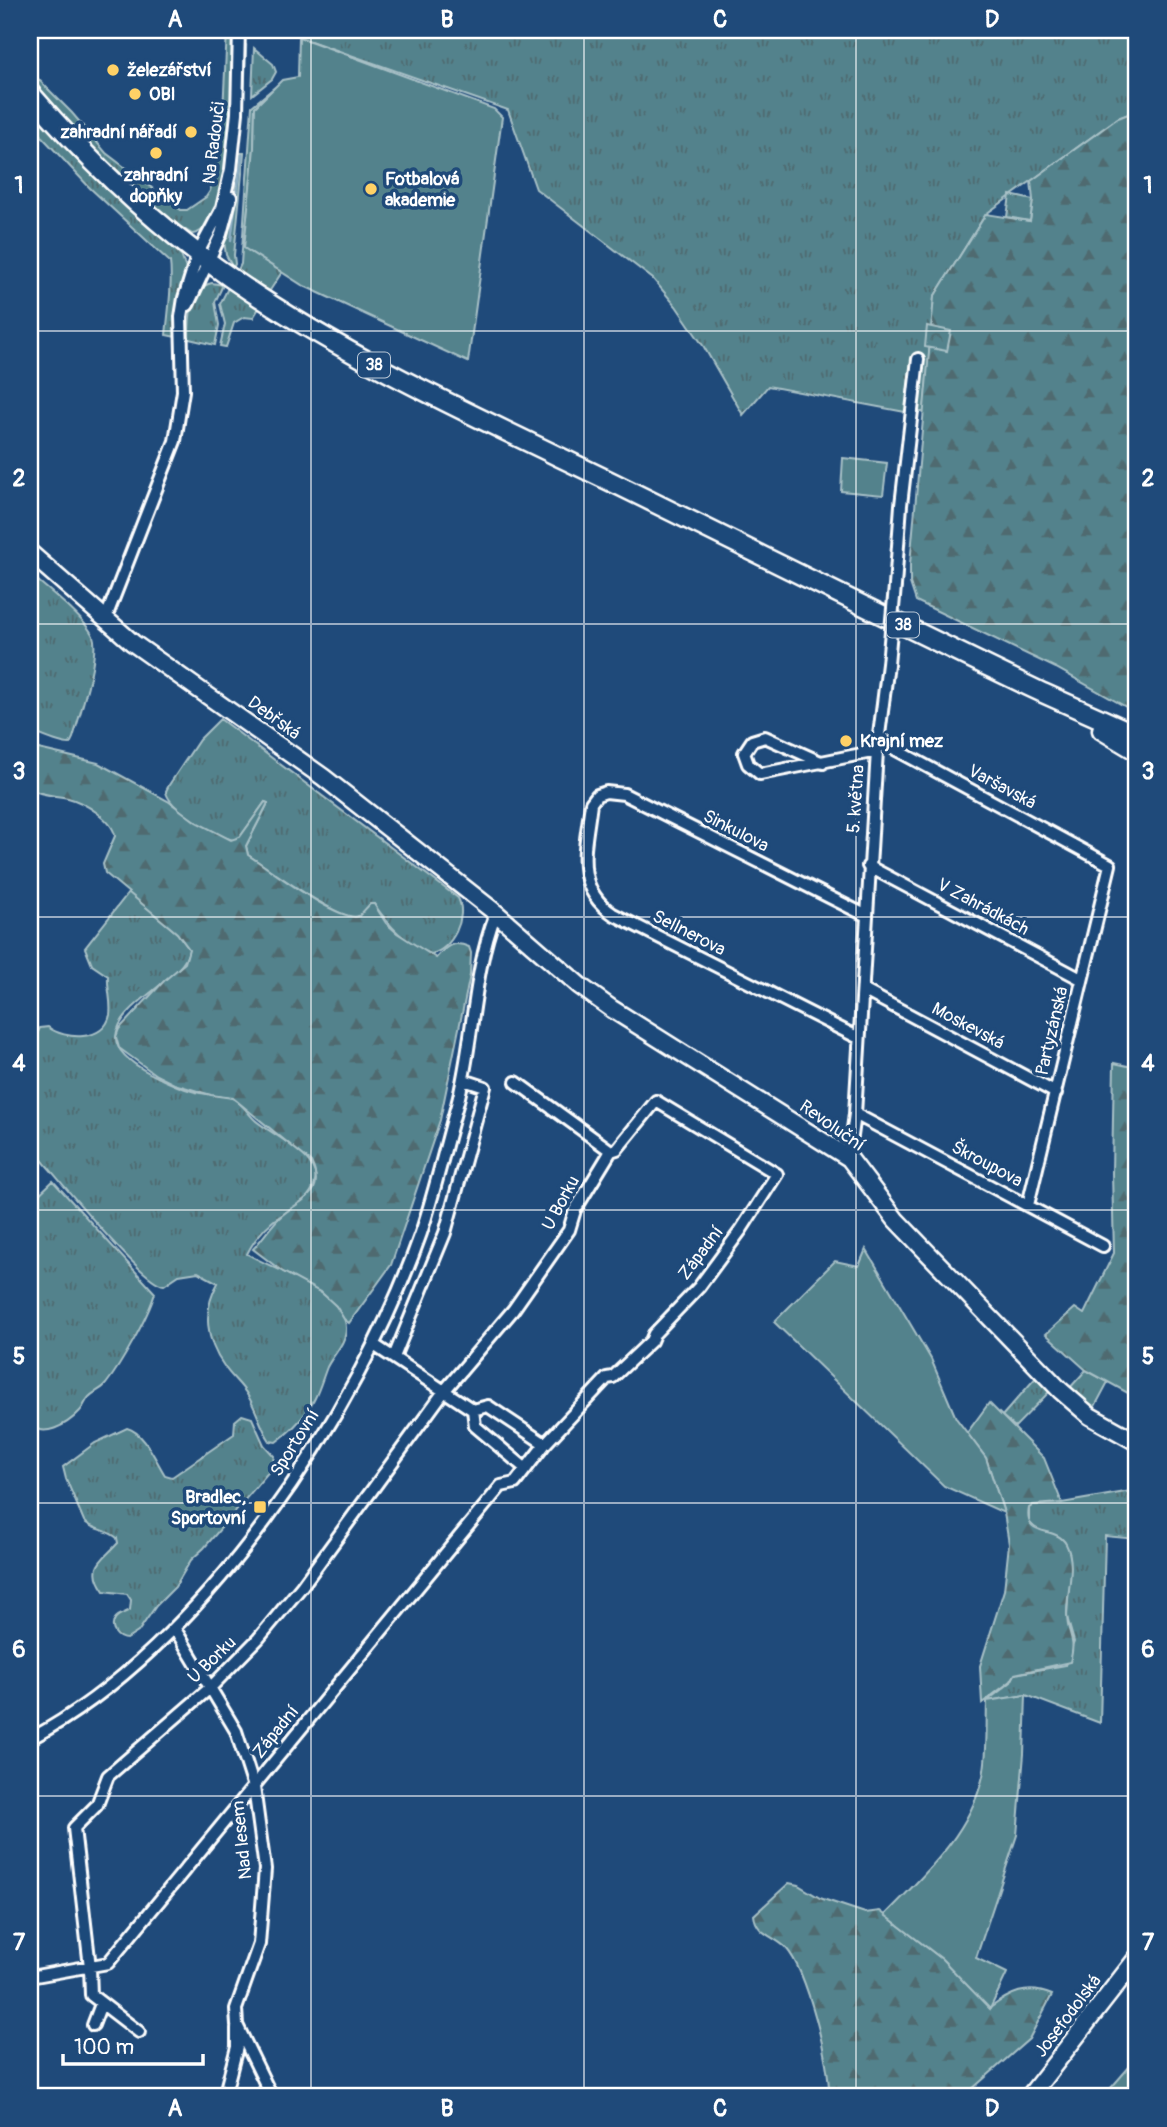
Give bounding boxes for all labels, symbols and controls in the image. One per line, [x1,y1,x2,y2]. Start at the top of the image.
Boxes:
text: A [168,5,183,34]
text: B [440,5,454,34]
text: C [713,5,727,34]
text: D [985,5,999,34]
place label: železářství [127,59,212,82]
marker: železářství [105,62,121,78]
place label: OBI [149,83,176,106]
marker: OBI [127,86,143,102]
street label: Na Radouči [198,100,230,186]
place label: zahradní nářadí [60,121,177,144]
marker: zahradní nářadí [183,124,199,140]
marker: zahradní dopňky [148,145,164,161]
place label: zahradní dopňky [123,164,189,208]
place label: Fotbalová akademie [385,168,460,212]
text: 1 [15,171,24,200]
text: 1 [1144,171,1153,200]
marker: Fotbalová akademie [363,181,379,197]
road number: 38 [358,352,390,378]
text: 2 [13,464,26,493]
text: 2 [1142,464,1155,493]
road number: 38 [887,612,919,638]
street label: Debřská [243,691,305,745]
place label: Krajní mez [860,730,944,753]
marker: Krajní mez [838,733,854,749]
text: 3 [13,757,25,786]
text: 3 [1142,757,1154,786]
street label: Varšavská [964,759,1040,815]
street label: 5. května [842,764,870,834]
street label: Sinkulova [699,805,773,857]
street label: V Zahrádkách [933,873,1033,941]
street label: Sellnerova [648,905,730,961]
street label: Partyzánská [1031,984,1073,1078]
street label: Moskevská [928,997,1008,1055]
text: 4 [12,1049,26,1078]
text: 4 [1141,1049,1155,1078]
street label: Revoluční [795,1095,869,1157]
street label: Škroupova [947,1135,1027,1192]
street label: U Borku [537,1172,585,1234]
street label: Západní [673,1221,729,1285]
text: 5 [13,1342,25,1371]
text: 5 [1142,1342,1154,1371]
street label: Sportovní [265,1405,325,1481]
place label: Bradlec, Sportovní [171,1486,246,1530]
marker: Bradlec, Sportovní [252,1499,268,1515]
street label: U Borku [183,1631,241,1689]
text: 6 [12,1635,26,1664]
text: 6 [1141,1635,1155,1664]
street label: Západní [248,1701,304,1763]
street label: Nad lesem [226,1799,258,1881]
text: 7 [13,1928,26,1957]
text: 7 [1142,1928,1155,1957]
street label: Josefodolská [1029,1970,1107,2062]
scale bar [63,2022,203,2066]
text: 100 m [74,2034,134,2061]
text: A [168,2094,183,2123]
text: B [440,2094,454,2123]
text: C [713,2094,727,2123]
text: D [985,2094,999,2123]

